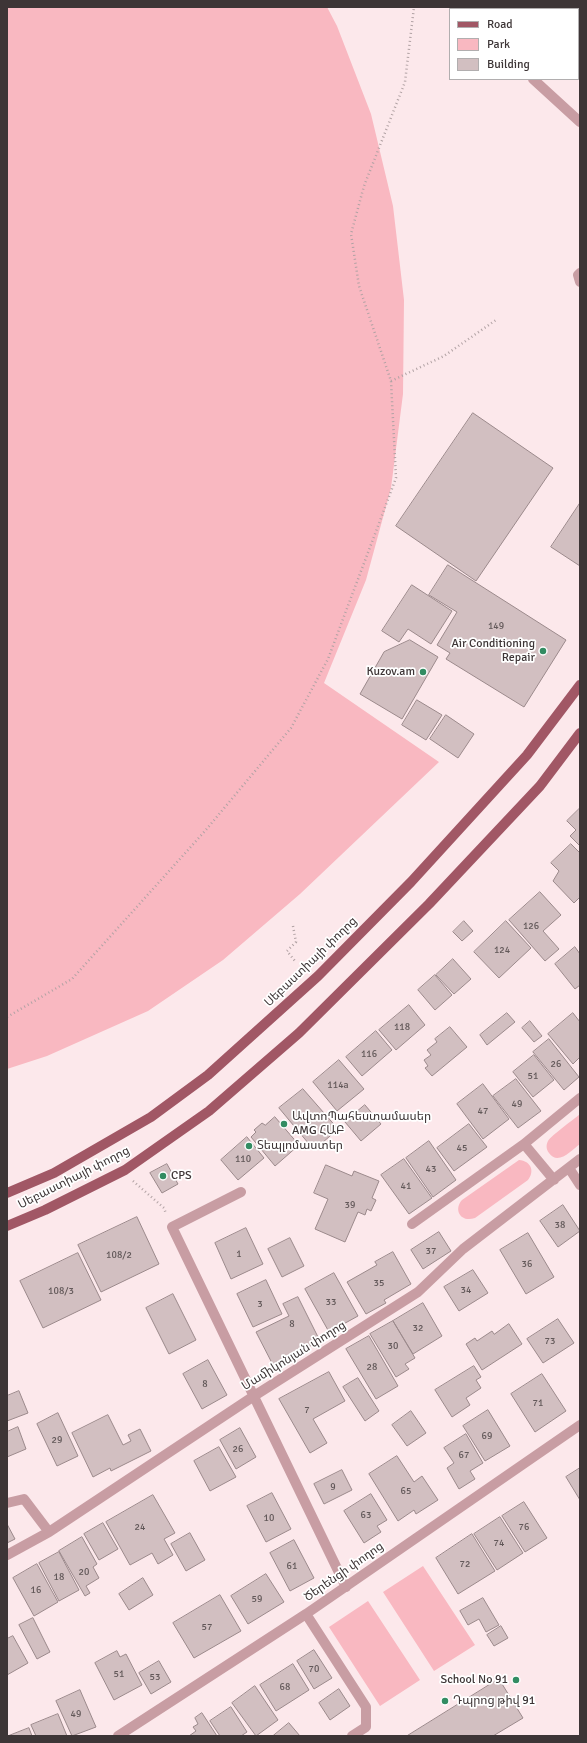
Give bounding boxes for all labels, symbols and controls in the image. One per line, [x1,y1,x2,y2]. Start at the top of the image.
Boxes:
legend [449,8,579,80]
text: Road [487,17,513,32]
text: Park [487,37,510,52]
text: Building [487,57,530,72]
house number: 149 [488,620,504,632]
place label: Air Conditioning Repair [451,637,535,665]
marker: Air Conditioning Repair [538,646,548,656]
place label: Kuzov.am [367,665,415,679]
marker: Kuzov.am [418,667,428,677]
street label: Սեբաստիայի փողոց [262,914,360,1010]
house number: 126 [523,920,539,932]
house number: 124 [494,944,510,956]
house number: 118 [394,1021,410,1033]
house number: 116 [361,1048,377,1060]
house number: 26 [551,1058,561,1070]
house number: 51 [528,1070,538,1082]
house number: 114a [327,1079,349,1091]
house number: 49 [512,1098,522,1110]
house number: 47 [478,1105,488,1117]
place label: ԱվտոՊահեստամասեր AMG ՀԱԲ [292,1110,431,1138]
marker: ԱվտոՊահեստամասեր AMG ՀԱԲ [279,1119,289,1129]
place label: Տեպլոմաստեր [257,1139,343,1153]
marker: Տեպլոմաստեր [244,1141,254,1151]
house number: 45 [457,1142,467,1154]
street label: Սեբաստիայի փողոց [16,1144,132,1212]
house number: 110 [235,1153,251,1165]
house number: 43 [426,1163,436,1175]
place label: CPS [171,1169,192,1183]
marker: CPS [158,1171,168,1181]
house number: 41 [401,1180,411,1192]
house number: 39 [345,1199,355,1211]
house number: 38 [555,1219,565,1231]
house number: 37 [426,1245,436,1257]
house number: 1 [236,1248,242,1260]
house number: 108/2 [106,1249,132,1261]
house number: 36 [522,1258,532,1270]
house number: 35 [374,1277,384,1289]
house number: 34 [461,1284,471,1296]
house number: 108/3 [48,1285,74,1297]
house number: 33 [326,1296,336,1308]
house number: 3 [257,1298,263,1310]
street label: Մամիկոնյան փողոց [239,1318,349,1394]
house number: 8 [289,1318,295,1330]
house number: 32 [413,1322,423,1334]
house number: 73 [545,1335,555,1347]
house number: 30 [388,1340,398,1352]
house number: 28 [367,1361,377,1373]
house number: 8 [202,1378,208,1390]
house number: 71 [533,1397,543,1409]
house number: 7 [304,1404,310,1416]
house number: 69 [482,1430,492,1442]
house number: 29 [52,1434,62,1446]
house number: 26 [233,1443,243,1455]
house number: 67 [459,1449,469,1461]
house number: 9 [330,1481,336,1493]
house number: 65 [401,1485,411,1497]
house number: 63 [361,1509,371,1521]
house number: 10 [264,1512,274,1524]
house number: 24 [135,1521,145,1533]
house number: 76 [519,1521,529,1533]
house number: 74 [494,1537,504,1549]
street label: Ծերենցի փողոց [301,1539,387,1605]
house number: 72 [460,1558,470,1570]
house number: 61 [287,1560,297,1572]
house number: 20 [79,1566,89,1578]
house number: 18 [54,1571,64,1583]
house number: 16 [31,1584,41,1596]
house number: 59 [252,1593,262,1605]
house number: 57 [202,1621,212,1633]
house number: 70 [309,1663,319,1675]
house number: 51 [114,1668,124,1680]
house number: 53 [150,1671,160,1683]
place label: School No 91 [441,1673,508,1687]
marker: School No 91 [511,1675,521,1685]
house number: 68 [280,1681,290,1693]
place label: Դպրոց թիվ 91 [453,1694,535,1708]
marker: Դպրոց թիվ 91 [440,1696,450,1706]
house number: 49 [71,1708,81,1720]

